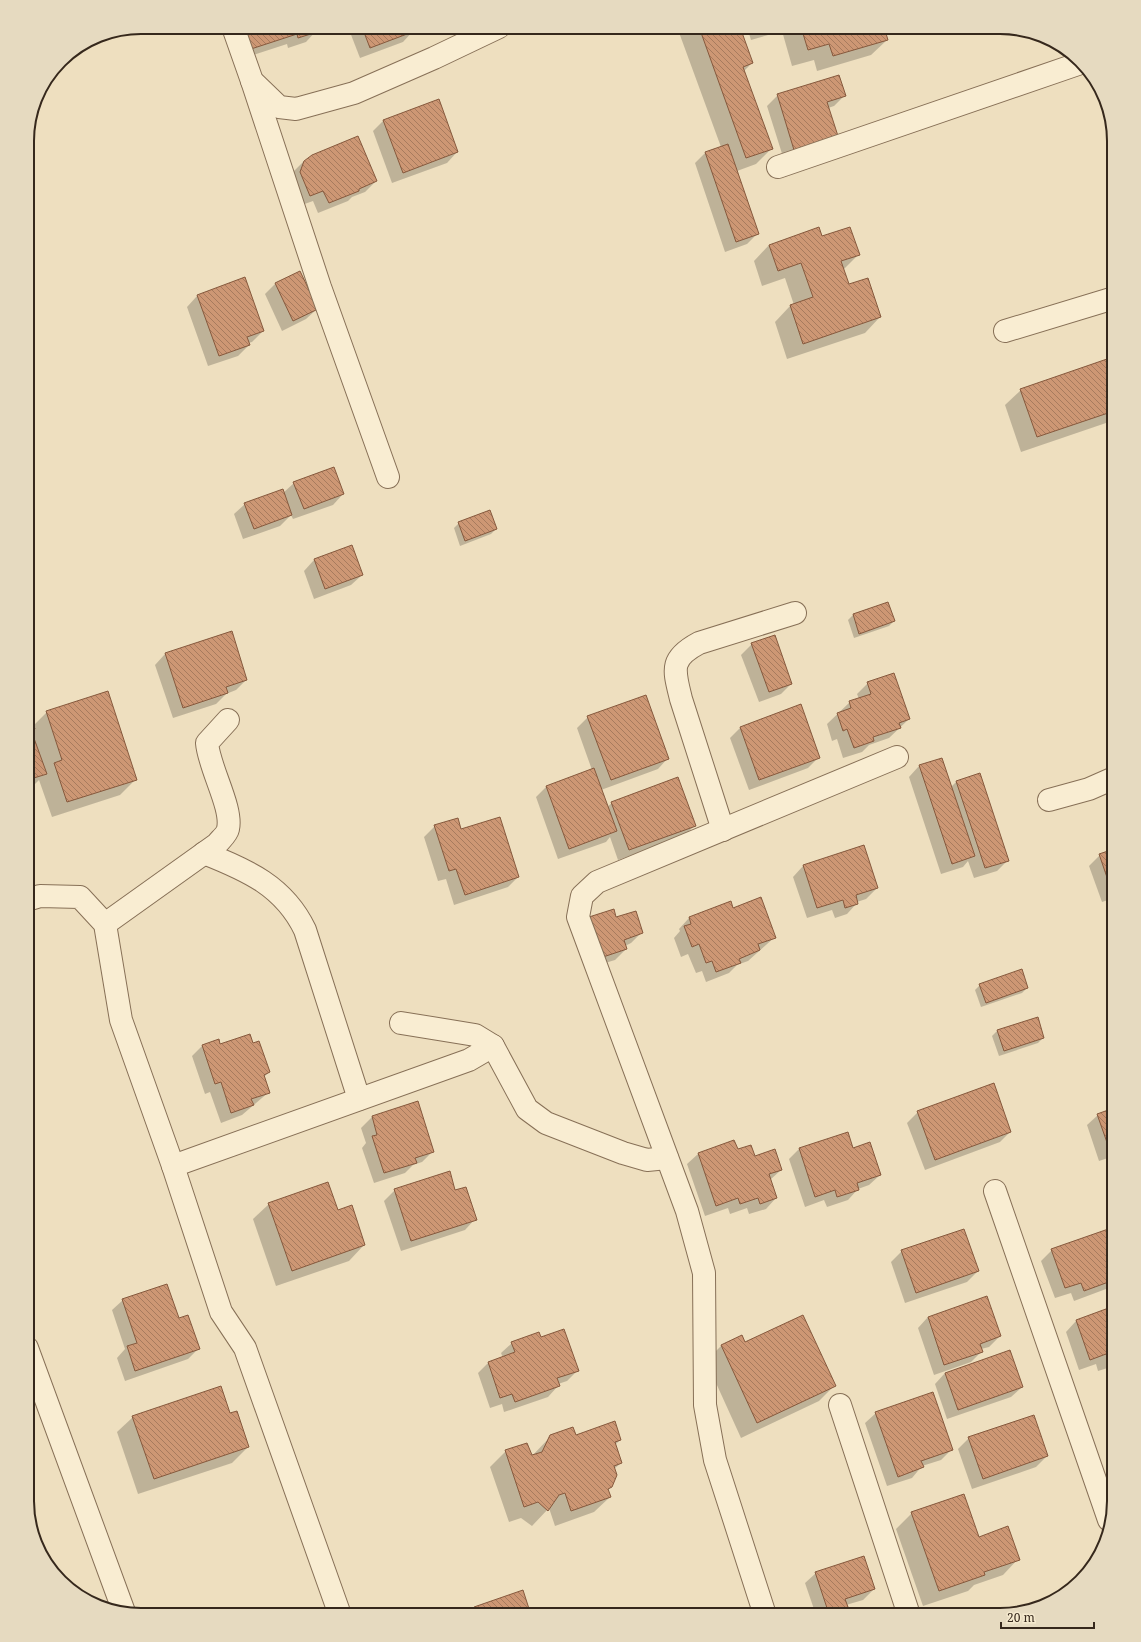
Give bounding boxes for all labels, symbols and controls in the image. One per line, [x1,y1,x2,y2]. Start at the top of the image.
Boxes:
scale bar [1001,1604,1094,1630]
text: 20 m [1007,1609,1035,1626]

